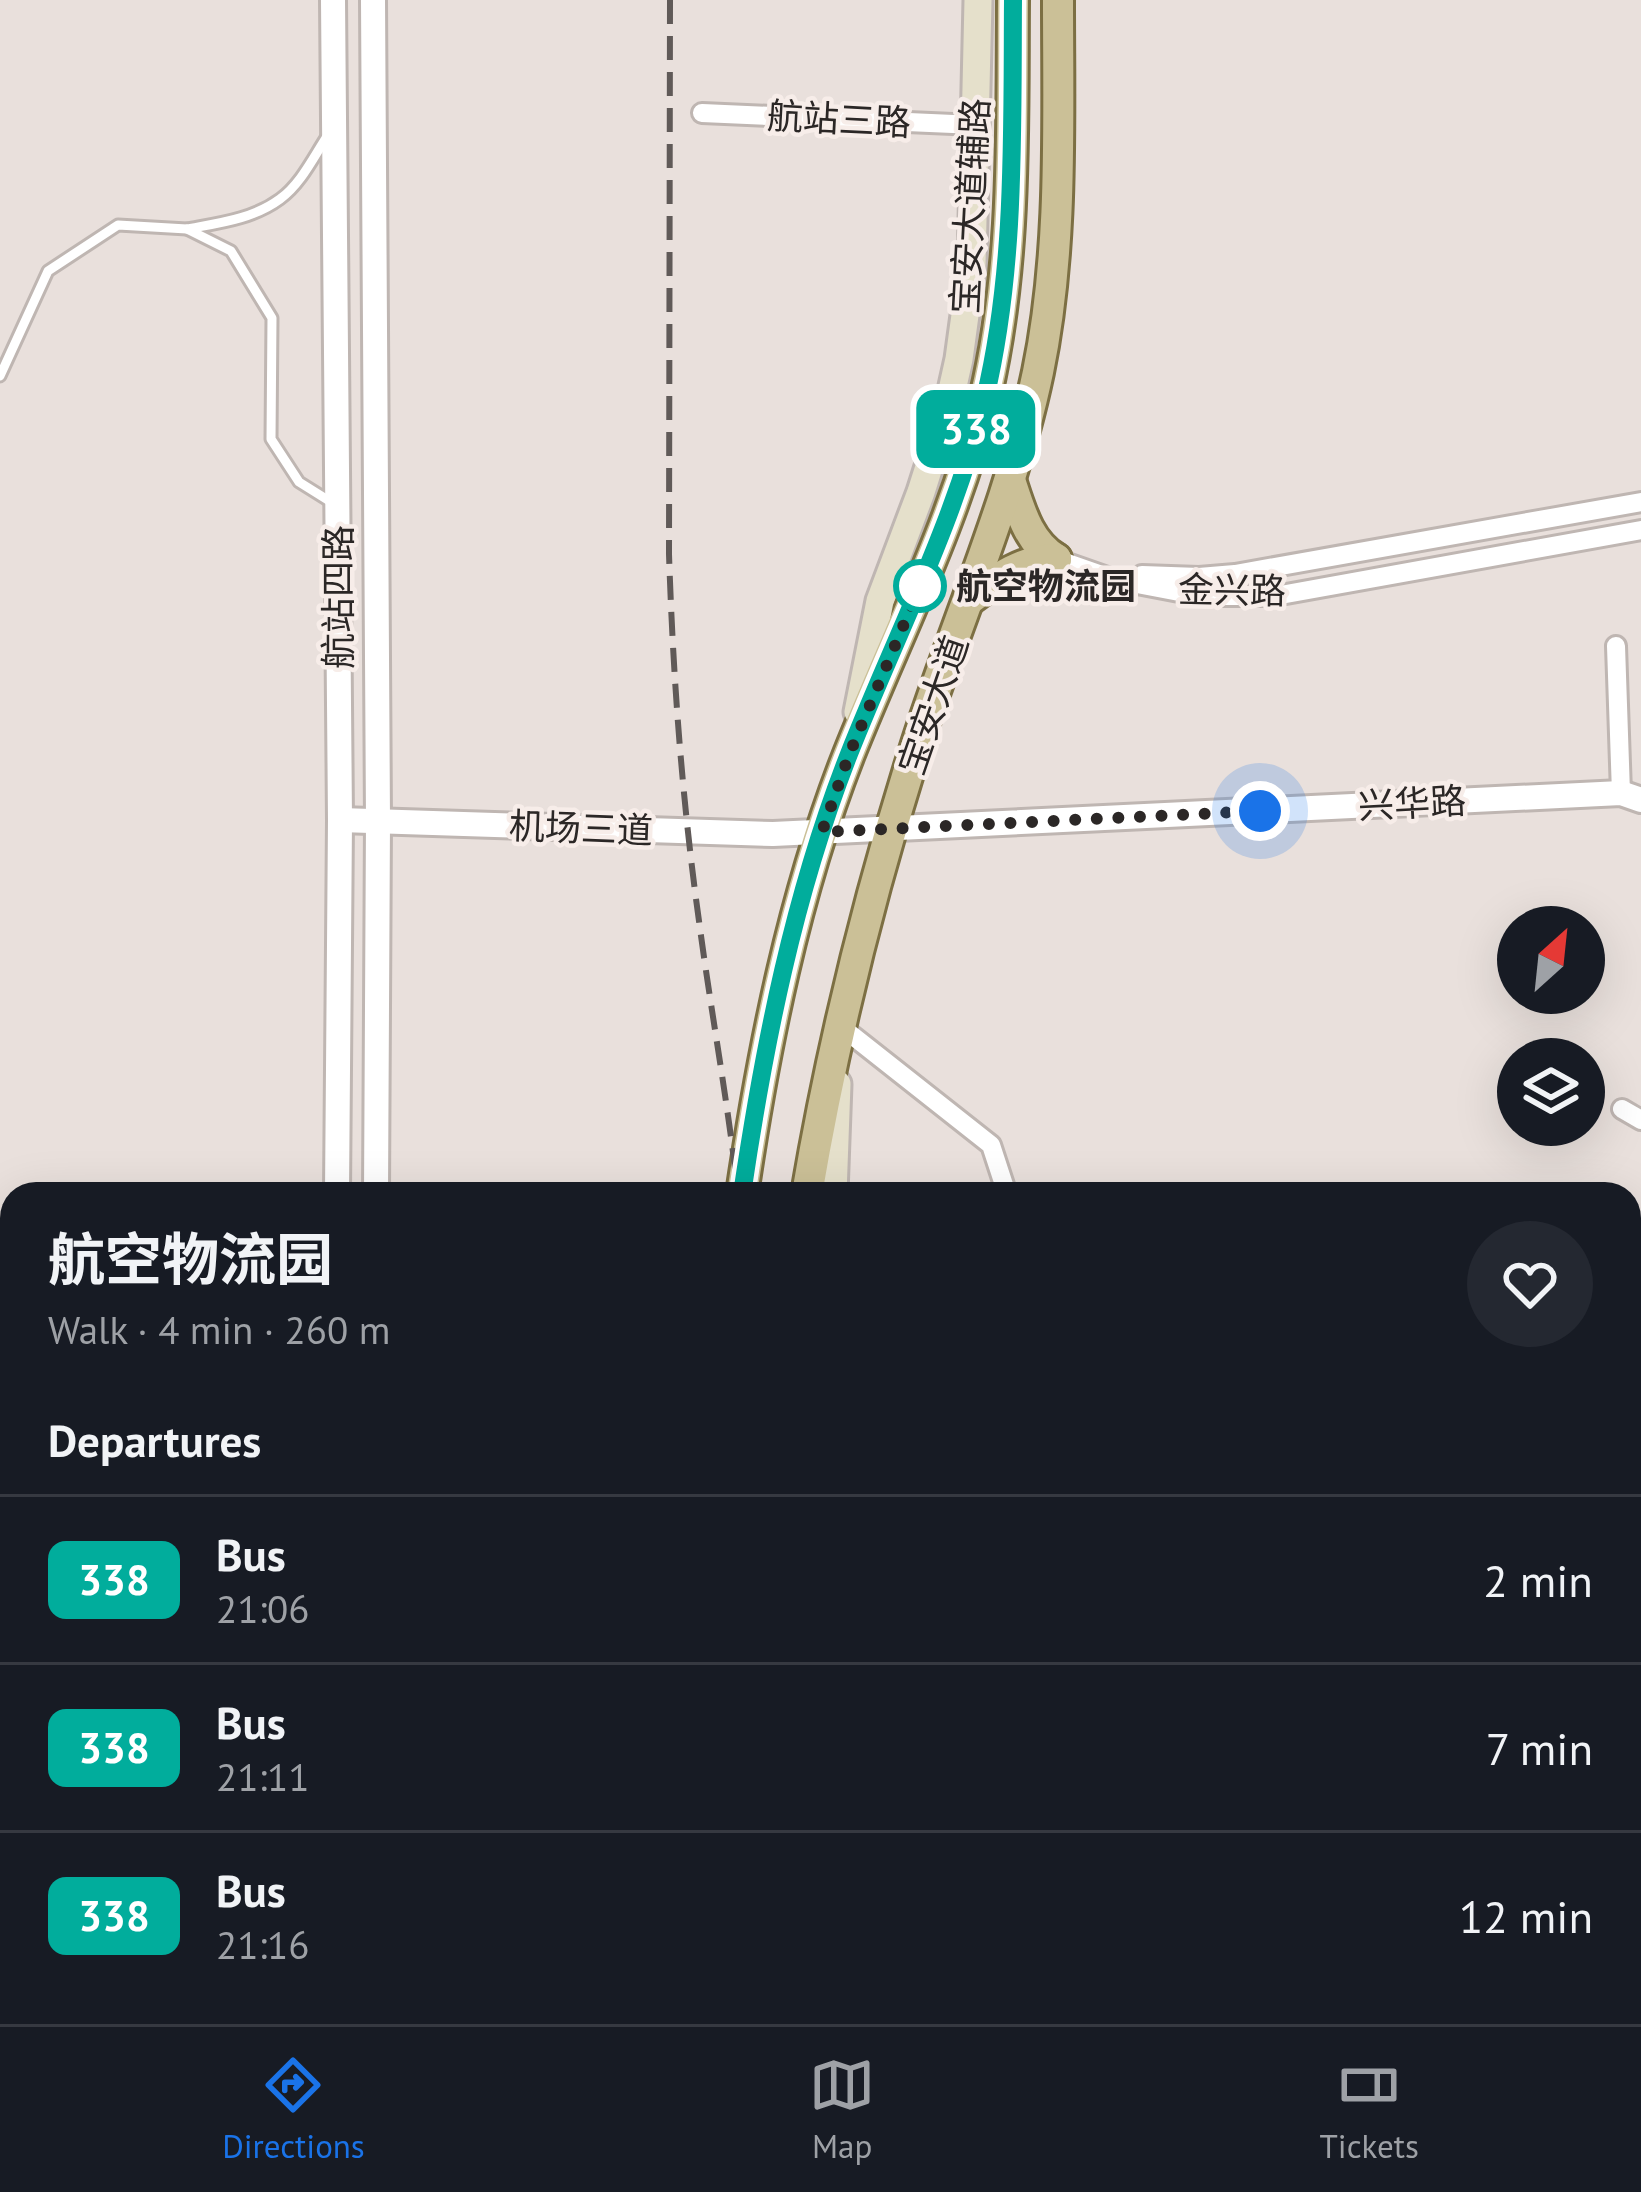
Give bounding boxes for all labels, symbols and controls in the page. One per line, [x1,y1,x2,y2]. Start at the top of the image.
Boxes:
street label: 航站三路 [766,91,912,146]
street label: 宝安大道辅路 [940,97,999,315]
line badge: 338 [907,390,1045,468]
text: 338 [940,401,1012,456]
street label: 航站四路 [314,525,361,669]
marker: 航空物流园 [895,561,945,611]
place label: 航空物流园 [956,562,1136,609]
street label: 金兴路 [1178,565,1286,614]
street label: 宝安大道 [887,629,978,781]
street label: 兴华路 [1357,776,1467,829]
your location [1230,781,1290,841]
street label: 机场三道 [508,802,654,853]
north arrow [1497,906,1605,1014]
map controls [1497,906,1605,1146]
button: layers [1497,1038,1605,1146]
button: heart [1467,1221,1593,1347]
text: 航空物流园 [48,1222,333,1296]
text: Walk · 4 min · 260 m [48,1304,390,1355]
text: Departures [48,1411,261,1469]
text: Bus [216,1525,286,1583]
text: 2 min [1483,1551,1593,1609]
text: 338 [78,1552,150,1607]
text: 21:06 [216,1583,310,1634]
text: Bus [216,1693,286,1751]
text: 7 min [1486,1719,1593,1777]
text: 338 [78,1720,150,1775]
text: 21:11 [216,1751,310,1802]
text: Bus [216,1861,286,1919]
text: 12 min [1459,1887,1593,1945]
text: 338 [78,1888,150,1943]
text: 21:16 [216,1919,310,1970]
tab: Directions [222,2052,365,2167]
tab: Map [809,2052,875,2167]
tab: Tickets [1319,2052,1419,2167]

